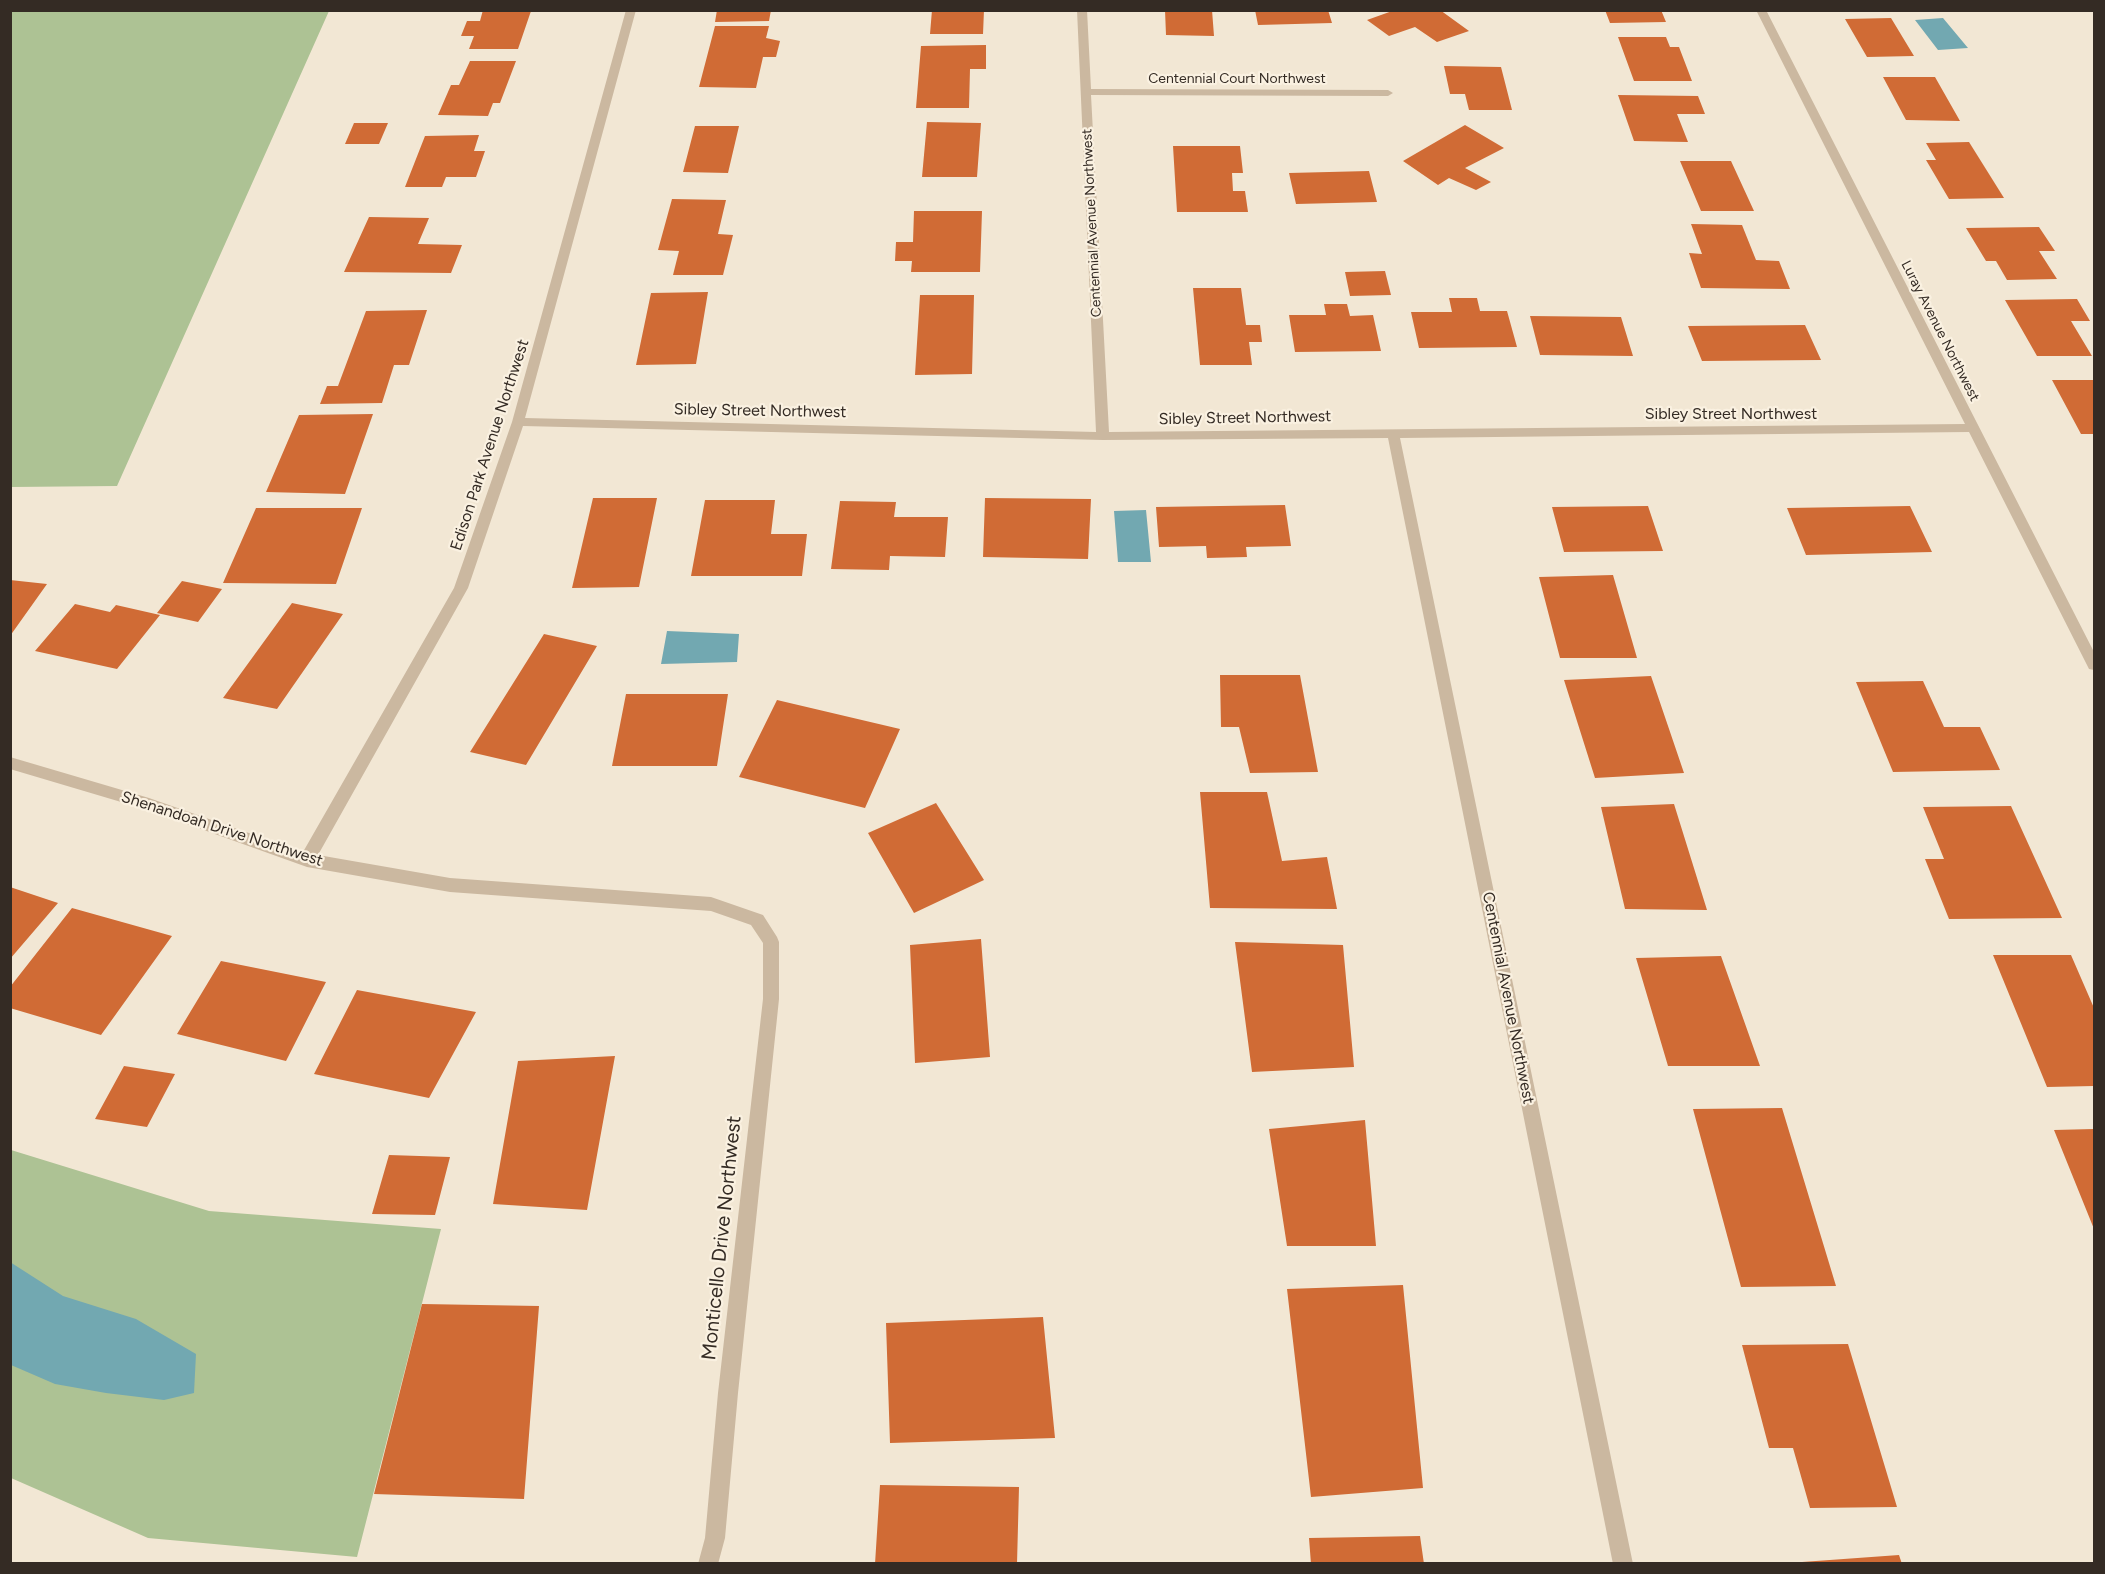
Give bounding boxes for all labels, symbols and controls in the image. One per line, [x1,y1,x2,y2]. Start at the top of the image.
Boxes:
street label: Centennial Court Northwest [1148,71,1326,87]
street label: Centennial Avenue Northwest [1079,128,1105,318]
street label: Luray Avenue Northwest [1897,258,1983,404]
street label: Edison Park Avenue Northwest [447,337,533,553]
street label: Sibley Street Northwest [674,400,846,422]
street label: Sibley Street Northwest [1645,404,1817,424]
street label: Sibley Street Northwest [1159,407,1331,429]
street label: Shenandoah Drive Northwest [119,787,325,871]
street label: Centennial Avenue Northwest [1478,890,1538,1106]
street label: Monticello Drive Northwest [697,1115,747,1361]

